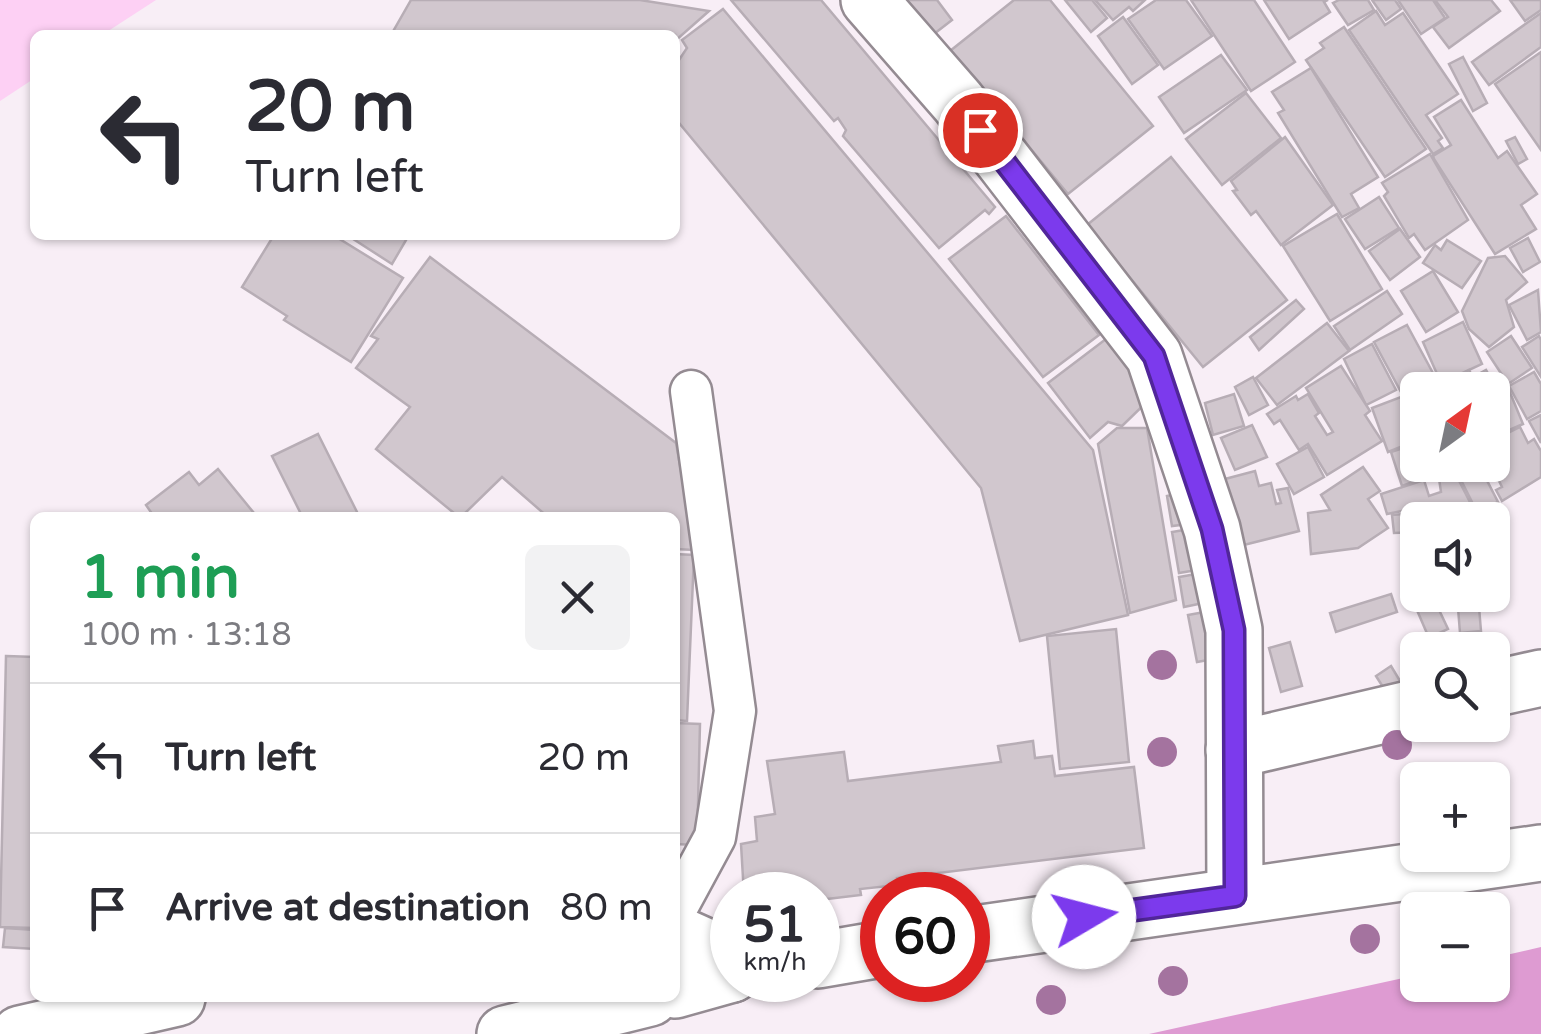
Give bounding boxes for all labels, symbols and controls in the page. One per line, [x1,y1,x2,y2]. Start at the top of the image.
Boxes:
text: 20 m [245,66,415,150]
icon: left [80,70,210,200]
pin [938,88,1023,173]
icon: arrive [953,103,1008,158]
text: Turn left [245,151,424,205]
north arrow [1400,372,1510,482]
map controls [1400,372,1510,1002]
button: sound [1400,502,1510,612]
text: 1 min [80,542,240,614]
button: close [525,545,630,650]
text: 100 m · 13:18 [80,616,292,654]
button: search [1400,632,1510,742]
icon: left [80,731,135,786]
text: Turn left [165,735,316,781]
text: 20 m [538,735,630,781]
button: + [1400,762,1510,872]
position arrow [1032,865,1136,969]
speed limit sign: 60 [860,872,990,1002]
icon: arrive [80,881,135,936]
text: Arrive at destination [165,885,530,931]
text: 80 m [560,885,653,931]
button: − [1400,892,1510,1002]
text: 51 [744,895,806,955]
text: km/h [744,947,806,977]

